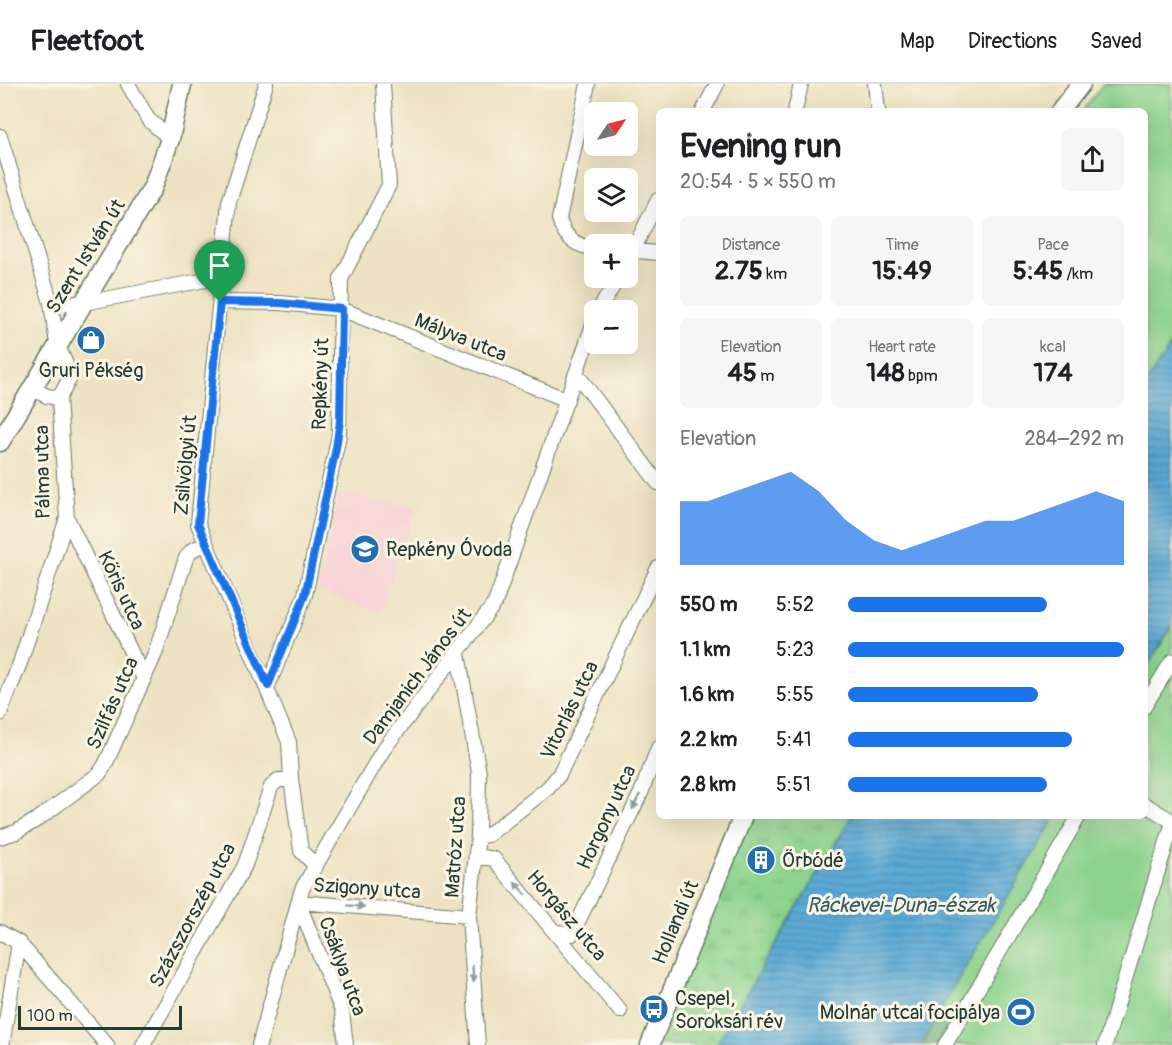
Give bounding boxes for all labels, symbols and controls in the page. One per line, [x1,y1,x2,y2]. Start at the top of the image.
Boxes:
text: Fleetfoot [30,24,143,59]
text: Map [900,28,935,55]
text: Directions [968,28,1057,55]
text: Saved [1090,28,1142,55]
north arrow [584,102,638,156]
map controls [584,102,638,354]
text: Evening run [680,126,841,167]
button: share [1061,128,1124,191]
button: layers [584,168,638,222]
text: 20:54 · 5 × 550 m [680,169,836,194]
street label: Szent István út [40,194,131,318]
button: + [584,234,638,288]
text: Distance [722,235,780,255]
text: Time [885,235,919,255]
text: Pace [1037,235,1069,255]
pin [194,240,245,302]
icon: arrive [203,249,236,282]
text: 2.75 [715,255,763,287]
text: 15:49 [872,255,932,287]
text: 5:45 [1013,255,1063,287]
text: km [763,264,787,284]
text: /km [1063,264,1093,284]
button: − [584,300,638,354]
street label: Mályva utca [411,308,511,367]
shop icon: Gruri Pékség [75,324,107,356]
street label: Repkény út [306,337,335,430]
text: Elevation [721,337,781,357]
text: Heart rate [868,337,936,357]
text: kcal [1040,337,1066,357]
text: 45 [728,357,757,389]
text: 148 [866,357,905,389]
text: 174 [1033,357,1073,389]
place label: Gruri Pékség [38,358,144,383]
text: m [757,366,774,386]
text: bpm [905,366,938,386]
street label: Zsilvölgyi út [169,413,202,516]
street label: Pálma utca [29,425,56,519]
text: Elevation [680,426,756,451]
text: 284–292 m [1025,426,1124,451]
school or university icon: Repkény Óvoda [349,533,381,565]
place label: Repkény Óvoda [386,537,512,562]
street label: Kőris utca [92,547,151,634]
text: 550 m [680,592,737,617]
text: 5:52 [776,592,814,617]
street label: Damjanich János út [358,602,478,750]
text: 1.1 km [680,637,730,662]
text: 5:23 [776,637,814,662]
street label: Szilfás utca [81,653,144,753]
street label: Vitorlás utca [535,657,604,764]
text: 1.6 km [680,682,734,707]
text: 5:55 [776,682,814,707]
text: 2.2 km [680,727,737,752]
text: 5:41 [776,727,812,752]
street label: Horgony utca [571,761,642,873]
text: 2.8 km [680,772,736,797]
text: 5:51 [776,772,811,797]
one-way arrow [631,794,641,811]
street label: Matróz utca [439,795,472,899]
street label: Százszorszép utca [144,839,241,992]
building icon: Őrbódé [745,844,777,876]
place label: Őrbódé [782,848,844,873]
street label: Horgász utca [521,865,612,966]
street label: Szigony utca [312,872,422,905]
street label: Hollandi út [647,875,705,968]
one-way arrow [513,881,526,896]
water label: Ráckevei-Duna-észak [807,892,997,919]
one-way arrow [347,901,366,911]
street label: Csáklya utca [313,913,372,1019]
one-way arrow [468,965,478,984]
place label: Csepel, Soroksári rév [675,986,783,1034]
bus stop icon: Csepel, Soroksári rév [638,993,670,1025]
sports icon: Molnár utcai focipálya [1005,996,1037,1028]
place label: Molnár utcai focipálya [820,1000,1000,1025]
scale bar [18,1003,182,1030]
text: 100 m [27,1006,73,1026]

